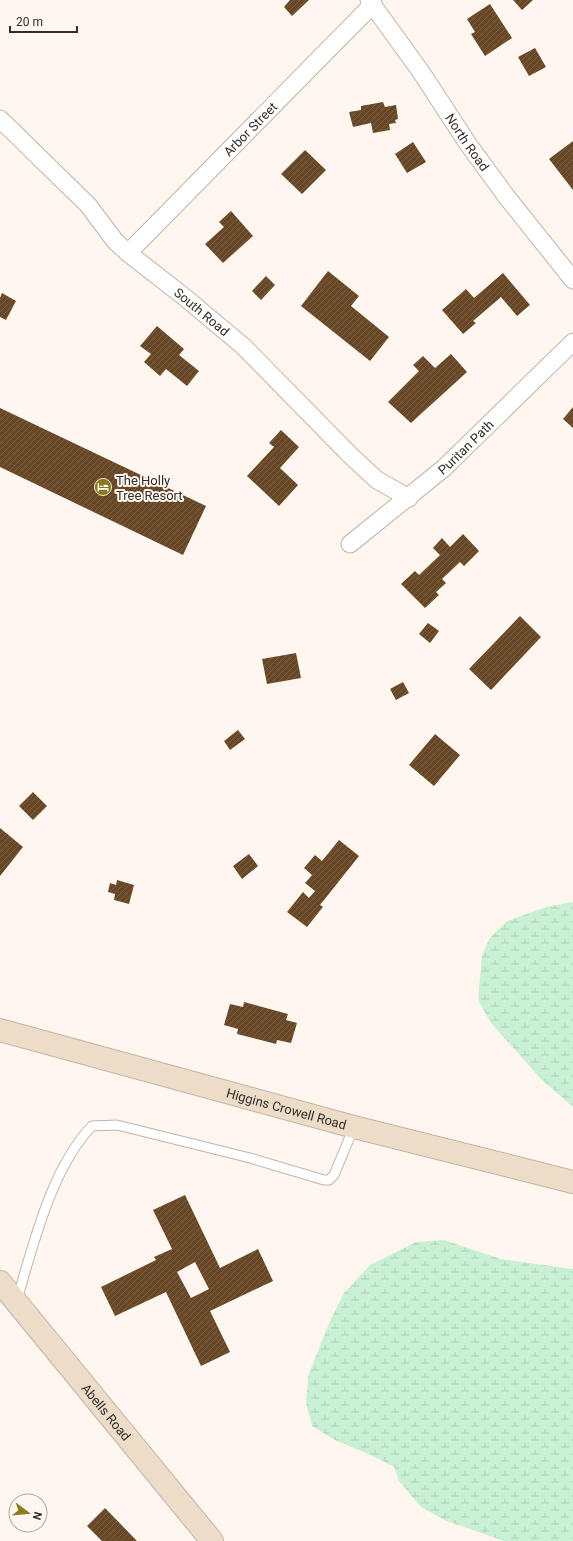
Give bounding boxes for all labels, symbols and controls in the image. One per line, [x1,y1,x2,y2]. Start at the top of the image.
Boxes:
scale bar [10,8,77,34]
text: 20 m [16,15,43,29]
street label: Arbor Street [221,99,280,159]
street label: North Road [442,111,492,174]
street label: South Road [171,285,232,339]
street label: Puritan Path [435,417,497,478]
place label: The Holly Tree Resort [116,473,183,503]
hotel icon: The Holly Tree Resort [93,477,113,497]
street label: Higgins Crowell Road [225,1085,348,1133]
street label: Abells Road [78,1381,134,1444]
north arrow [8,1493,48,1533]
text: N [30,1510,44,1521]

